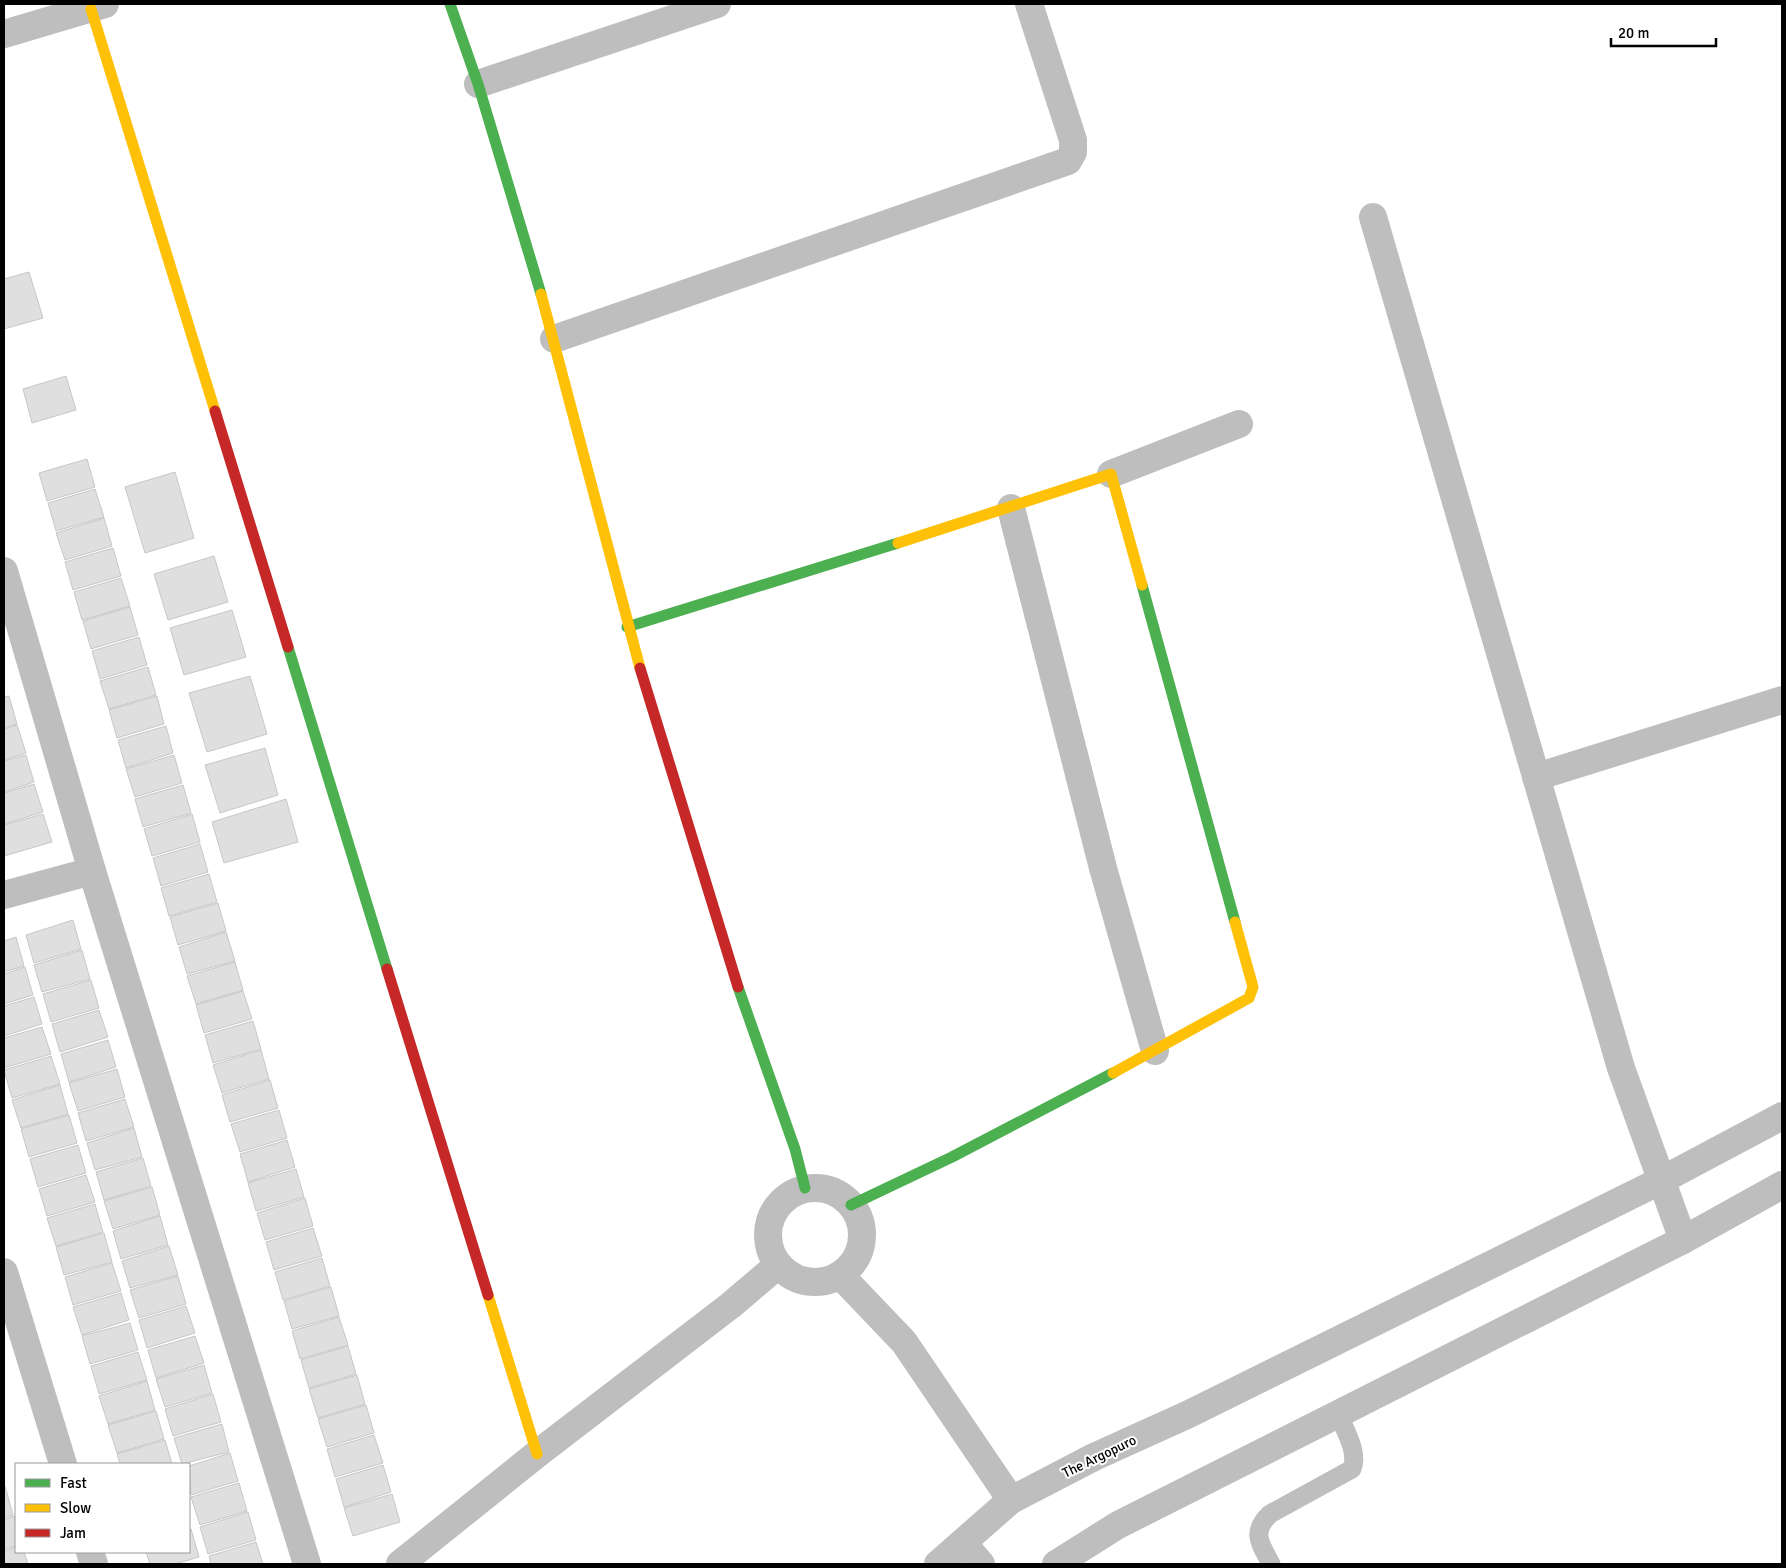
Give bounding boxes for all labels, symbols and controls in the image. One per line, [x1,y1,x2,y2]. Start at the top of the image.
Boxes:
scale bar [1611,15,1716,47]
text: 20 m [1618,24,1649,42]
street label: The Argopuro [1059,1431,1139,1482]
legend [15,1463,190,1553]
text: Fast [60,1474,87,1492]
text: Slow [60,1499,91,1517]
text: Jam [60,1524,86,1542]

